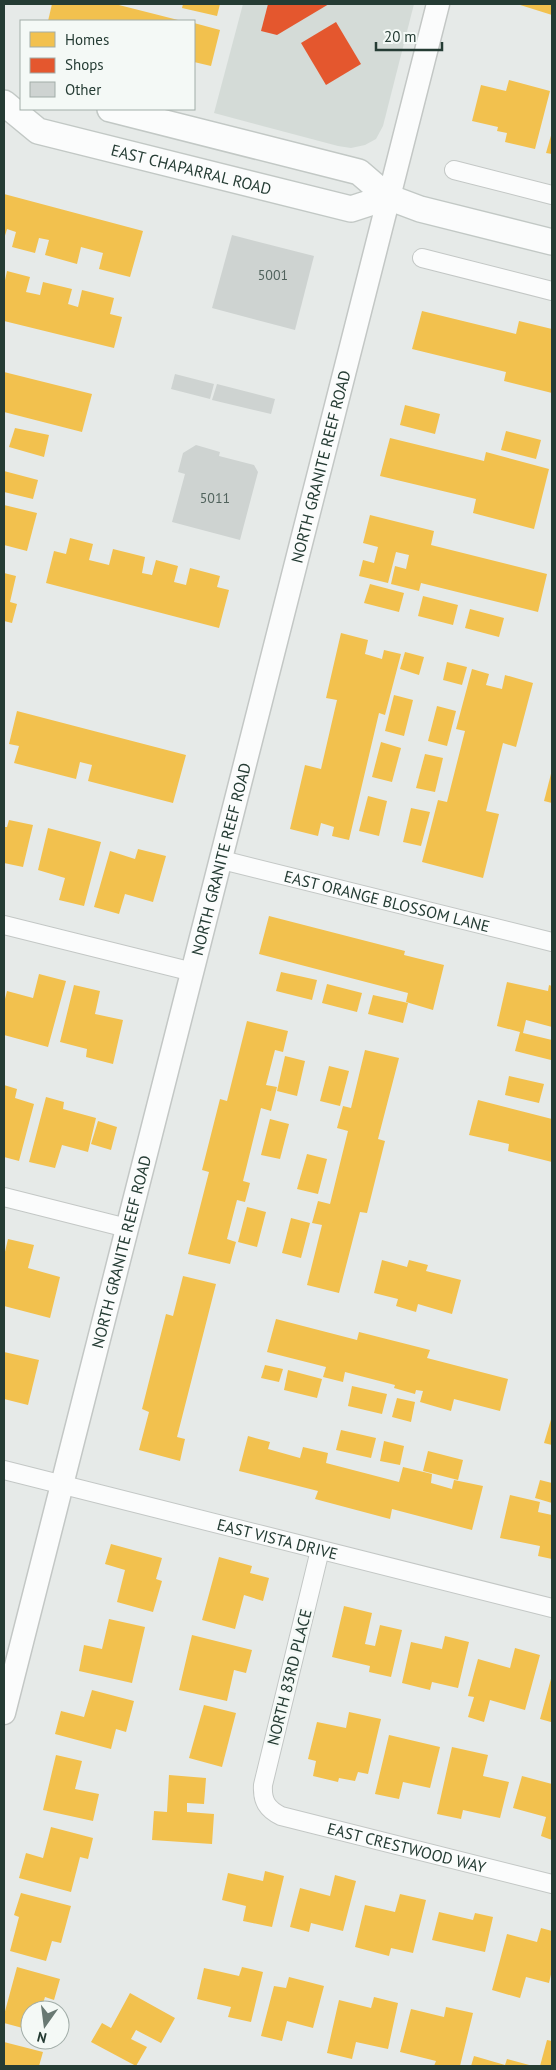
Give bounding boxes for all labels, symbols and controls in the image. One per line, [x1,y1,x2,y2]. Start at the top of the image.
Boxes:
legend [20,20,195,110]
scale bar [376,20,442,52]
text: 20 m [384,27,417,46]
text: Homes [65,30,109,49]
text: Shops [65,55,104,74]
text: Other [65,80,101,99]
street label: EAST CHAPARRAL ROAD [109,140,274,199]
house number: 5001 [258,266,288,284]
street label: NORTH GRANITE REEF ROAD [286,368,355,565]
house number: 5011 [200,489,230,507]
street label: NORTH GRANITE REEF ROAD [187,761,255,958]
street label: EAST ORANGE BLOSSOM LANE [282,866,492,936]
street label: NORTH GRANITE REEF ROAD [87,1153,155,1350]
street label: EAST VISTA DRIVE [215,1514,340,1564]
street label: NORTH 83RD PLACE [262,1607,316,1747]
street label: EAST CRESTWOOD WAY [325,1818,488,1877]
north arrow [20,2000,70,2050]
text: N [35,2028,48,2047]

